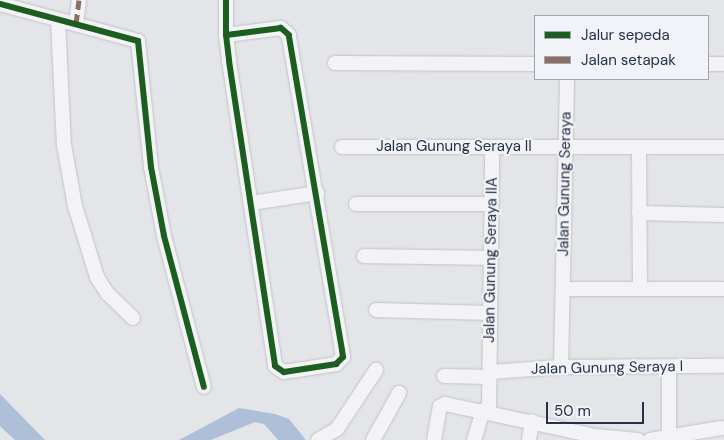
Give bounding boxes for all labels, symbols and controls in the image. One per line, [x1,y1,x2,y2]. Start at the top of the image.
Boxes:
legend [534,15,709,80]
text: Jalur sepeda [581,25,670,45]
text: Jalan setapak [581,50,676,70]
street label: Jalan Gunung Seraya [555,112,575,256]
street label: Jalan Gunung Seraya II [376,138,532,156]
street label: Jalan Gunung Seraya IIA [481,177,501,343]
street label: Jalan Gunung Seraya I [531,358,683,378]
scale bar [549,392,646,424]
text: 50 m [554,401,591,421]

